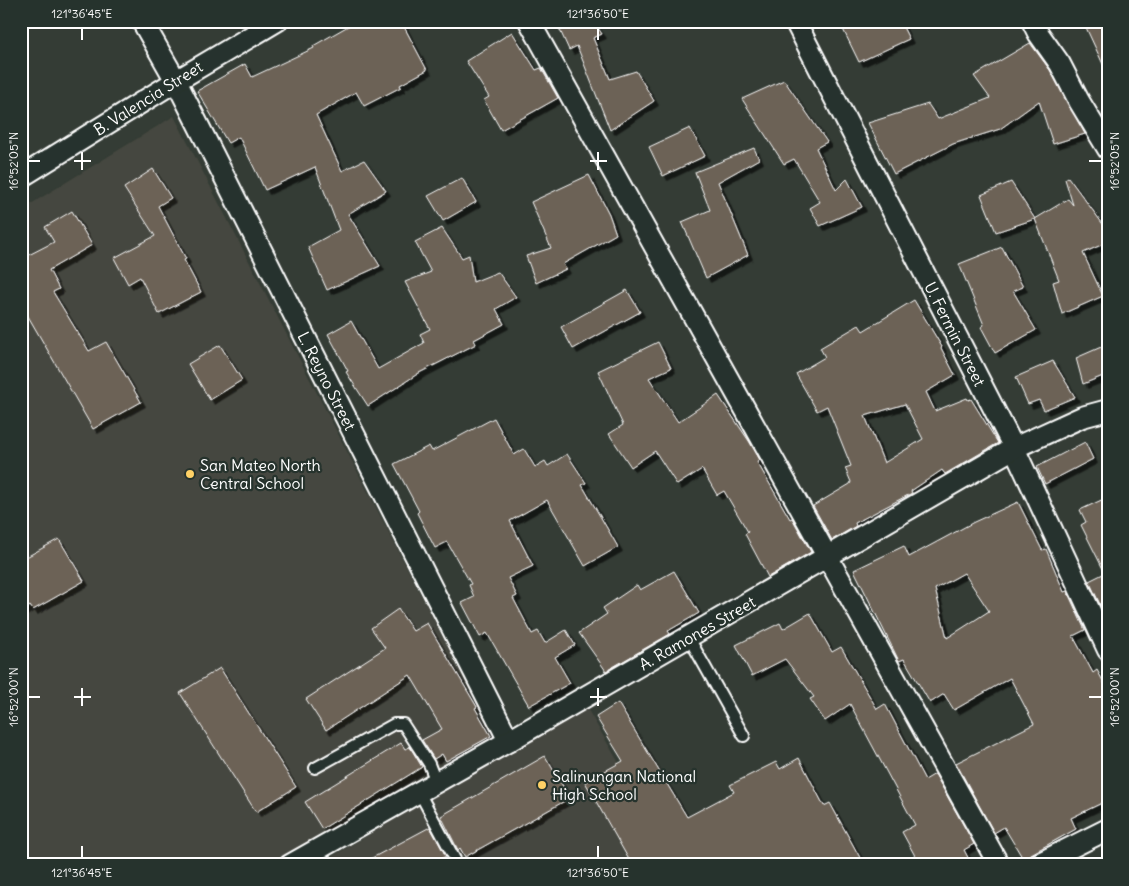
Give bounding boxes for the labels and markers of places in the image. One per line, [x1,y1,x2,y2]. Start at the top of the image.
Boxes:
place label: San Mateo North Central School [200,455,321,493]
marker: San Mateo North Central School [184,468,196,480]
place label: Salinungan National High School [552,766,696,804]
marker: Salinungan National High School [536,779,548,791]

